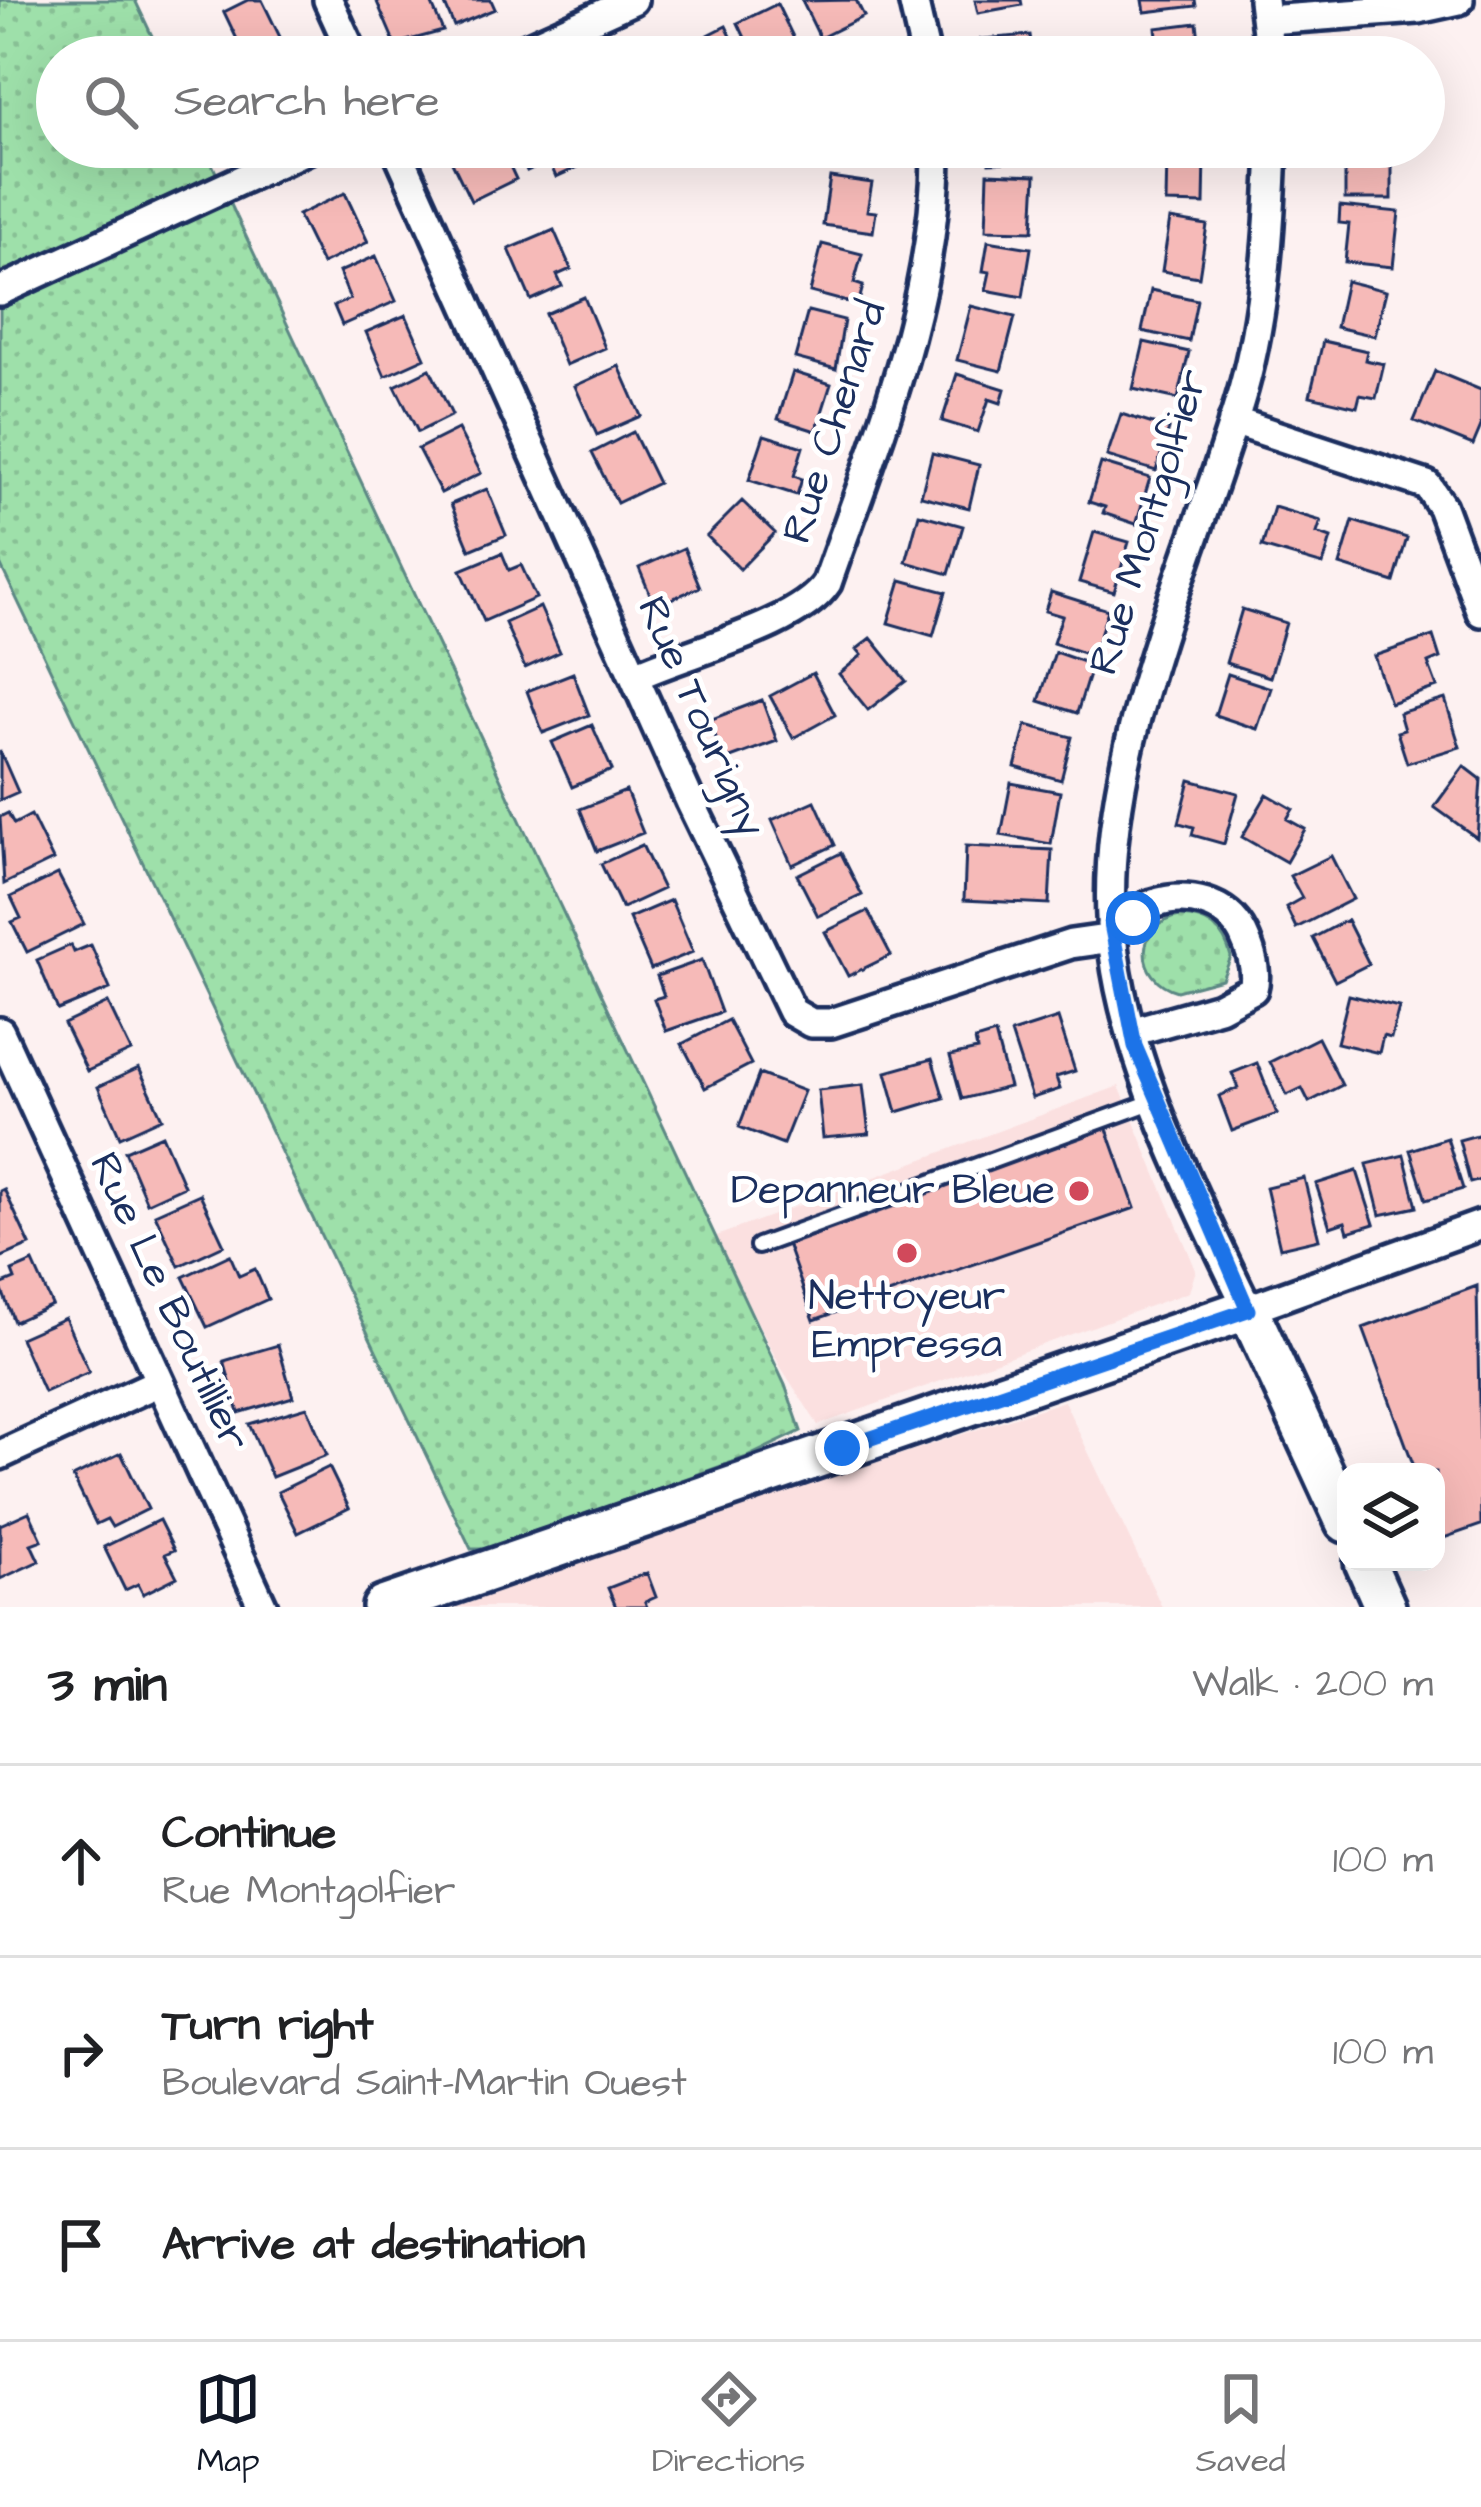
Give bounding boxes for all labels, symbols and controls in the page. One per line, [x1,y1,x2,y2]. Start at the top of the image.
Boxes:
search box [36,36,1445,168]
icon: search [78,69,144,135]
text: Search here [174,71,440,133]
street label: Rue Chenard [769,294,901,550]
street label: Rue Montgolfier [1075,362,1223,682]
street label: Rue Tourigny [621,588,780,847]
route start [1106,891,1160,945]
street label: Rue Le Boutillier [74,1143,264,1461]
place label: Depanneur Bleue [731,1162,1055,1220]
marker: Depanneur Bleue [1066,1178,1092,1204]
marker: Nettoyeur Empressa [894,1240,920,1266]
place label: Nettoyeur Empressa [809,1268,1005,1374]
route end [815,1421,869,1475]
map controls [1337,1463,1445,1571]
button: layers [1337,1463,1445,1571]
text: 3 min [48,1650,167,1721]
text: Walk · 200 m [1192,1658,1433,1712]
text: Continue [162,1803,336,1865]
icon: ahead [48,1828,114,1894]
text: 100 m [1333,1834,1433,1888]
text: Rue Montgolfier [162,1865,456,1919]
text: Turn right [162,1995,374,2057]
icon: right [48,2020,114,2086]
text: 100 m [1333,2026,1433,2080]
text: Boulevard Saint-Martin Ouest [162,2057,687,2111]
icon: arrive [48,2212,114,2278]
text: Arrive at destination [162,2214,585,2276]
tab: Map [195,2366,261,2484]
tab: Directions [652,2366,805,2484]
tab: Saved [1196,2366,1286,2484]

